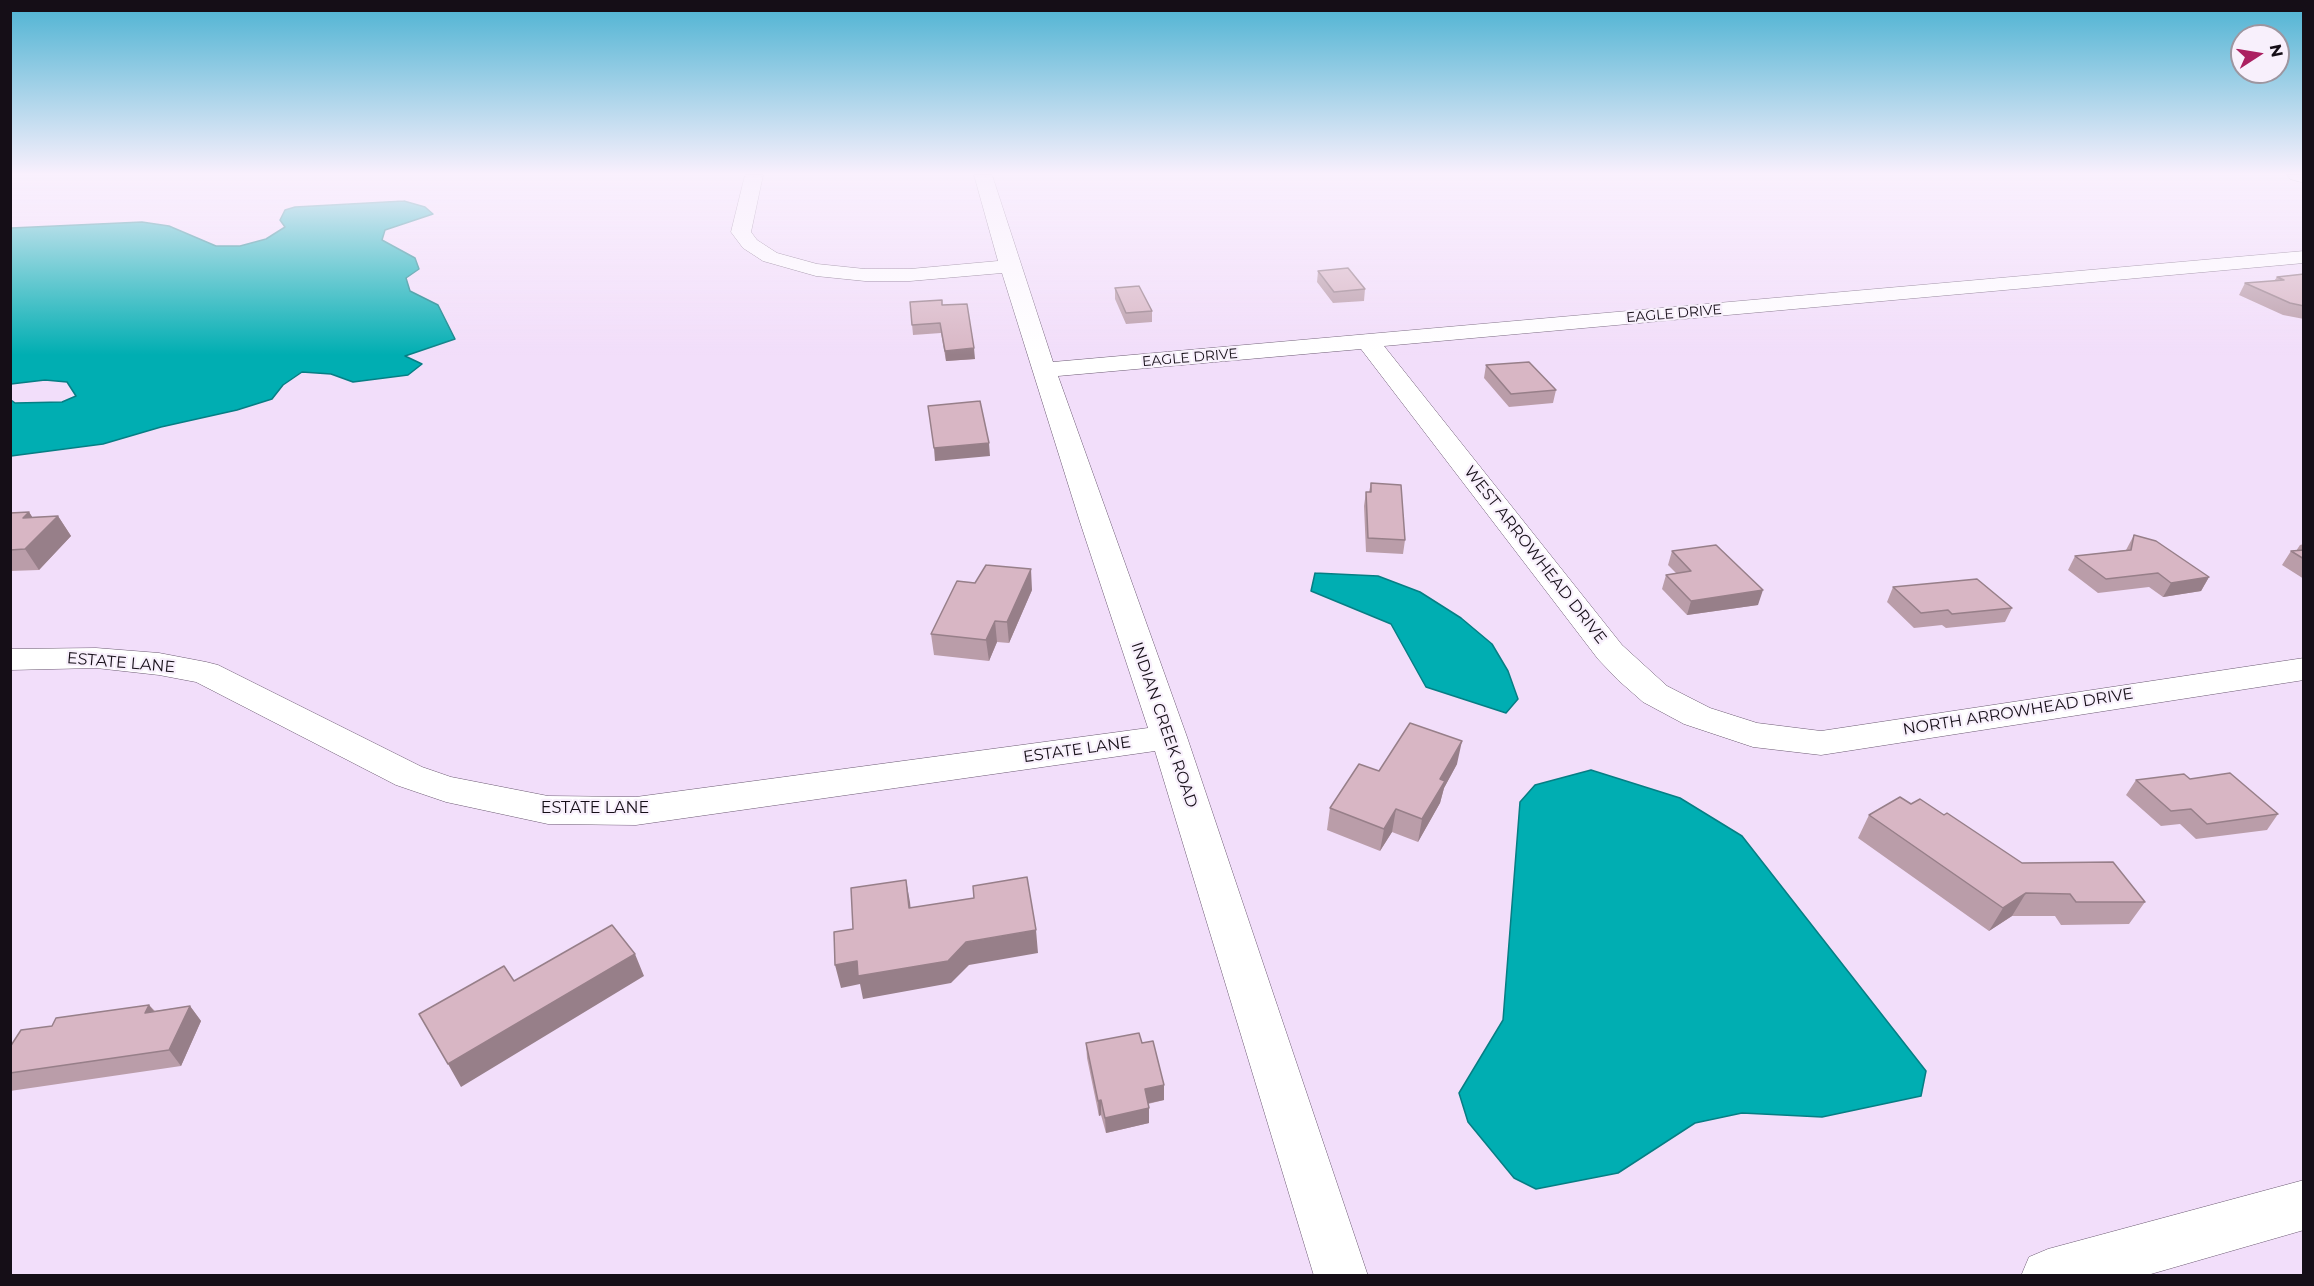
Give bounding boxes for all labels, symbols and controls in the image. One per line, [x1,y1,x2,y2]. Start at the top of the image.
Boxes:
north arrow [2230,24,2290,84]
text: N [2266,42,2287,59]
street label: EAGLE DRIVE [1625,301,1723,327]
street label: EAGLE DRIVE [1141,345,1239,371]
street label: WEST ARROWHEAD DRIVE [1460,462,1610,648]
street label: INDIAN CREEK ROAD [1127,640,1201,810]
street label: ESTATE LANE [66,649,176,677]
street label: NORTH ARROWHEAD DRIVE [1901,684,2135,740]
street label: ESTATE LANE [1022,733,1132,767]
street label: ESTATE LANE [541,798,649,818]

